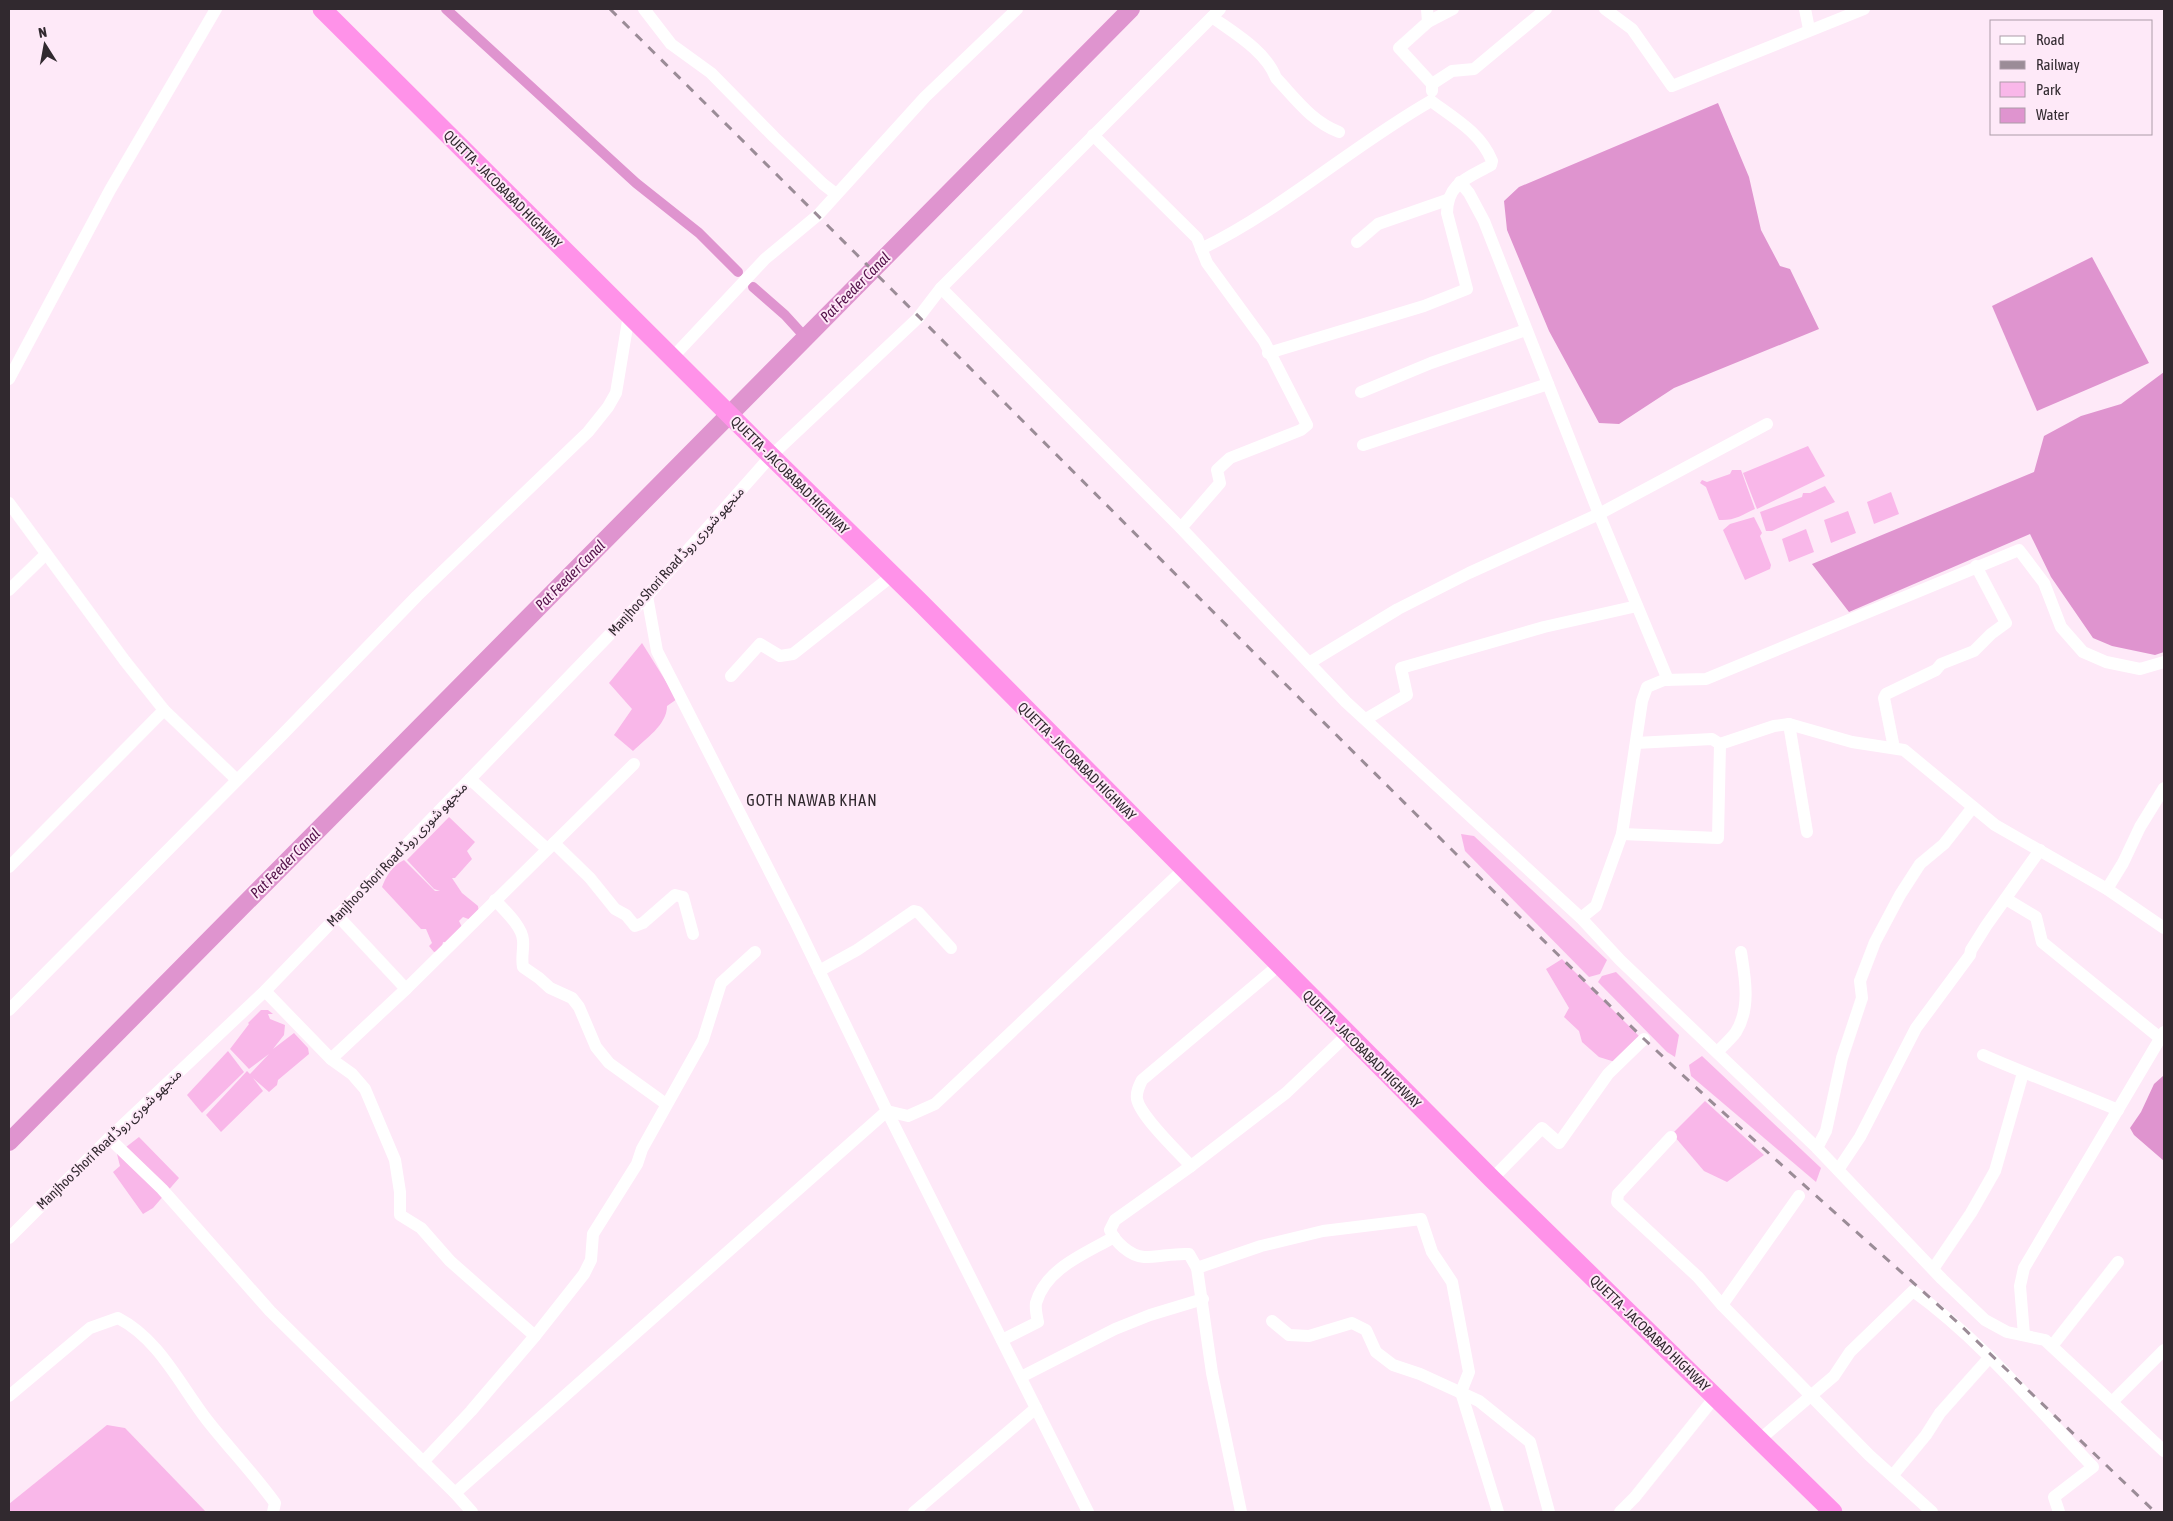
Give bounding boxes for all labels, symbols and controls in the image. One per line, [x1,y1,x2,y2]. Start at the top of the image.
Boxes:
north arrow [20,20,70,70]
legend [1990,20,2153,135]
text: N [37,24,48,41]
text: Road [2036,31,2065,48]
text: Railway [2036,56,2080,73]
text: Park [2036,81,2061,98]
text: Water [2036,106,2069,123]
street label: QUETTA - JACOBABAD HIGHWAY [441,127,566,252]
water label: Pat Feeder Canal [817,249,893,325]
street label: QUETTA - JACOBABAD HIGHWAY [728,413,853,538]
street label: Manjhoo Shori Road منجھو شوری روڈ [605,483,748,639]
water label: Pat Feeder Canal [532,537,608,613]
street label: QUETTA - JACOBABAD HIGHWAY [1015,699,1140,824]
street label: Manjhoo Shori Road منجھو شوری روڈ [324,778,471,930]
district label: GOTH NAWAB KHAN [746,791,878,809]
water label: Pat Feeder Canal [247,825,323,901]
street label: QUETTA - JACOBABAD HIGHWAY [1300,987,1425,1112]
street label: Manjhoo Shori Road منجھو شوری روڈ [33,1066,185,1213]
street label: QUETTA - JACOBABAD HIGHWAY [1587,1272,1714,1395]

